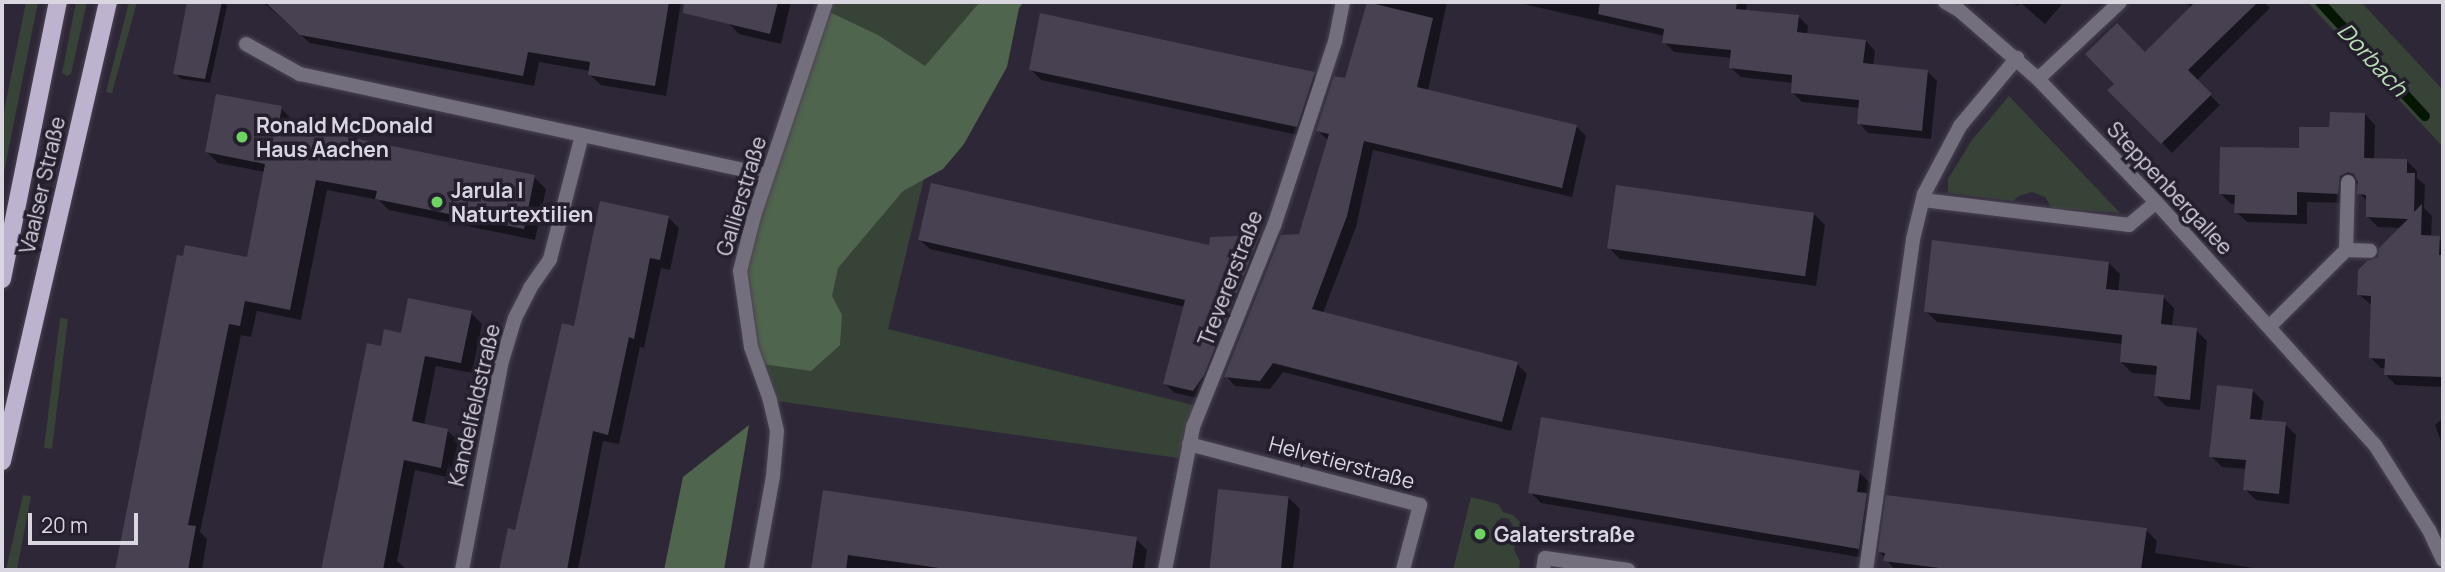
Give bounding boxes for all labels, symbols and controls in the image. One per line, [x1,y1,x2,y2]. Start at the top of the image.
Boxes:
water label: Dorbach [2332,17,2414,101]
place label: Ronald McDonald Haus Aachen [256,112,433,162]
street label: Vaalser Straße [14,114,70,256]
street label: Steppenbergallee [2102,116,2238,260]
marker: Ronald McDonald Haus Aachen [234,129,250,145]
street label: Gallierstraße [711,133,771,259]
place label: Jarula | Naturtextilien [451,177,593,227]
marker: Jarula | Naturtextilien [429,194,445,210]
street label: Trevererstraße [1193,207,1267,349]
street label: Kandelfeldstraße [443,321,505,489]
street label: Helvetierstraße [1266,430,1418,494]
scale bar [32,498,142,542]
text: 20 m [41,511,88,539]
place label: Galaterstraße [1494,521,1635,547]
marker: Galaterstraße [1472,526,1488,542]

